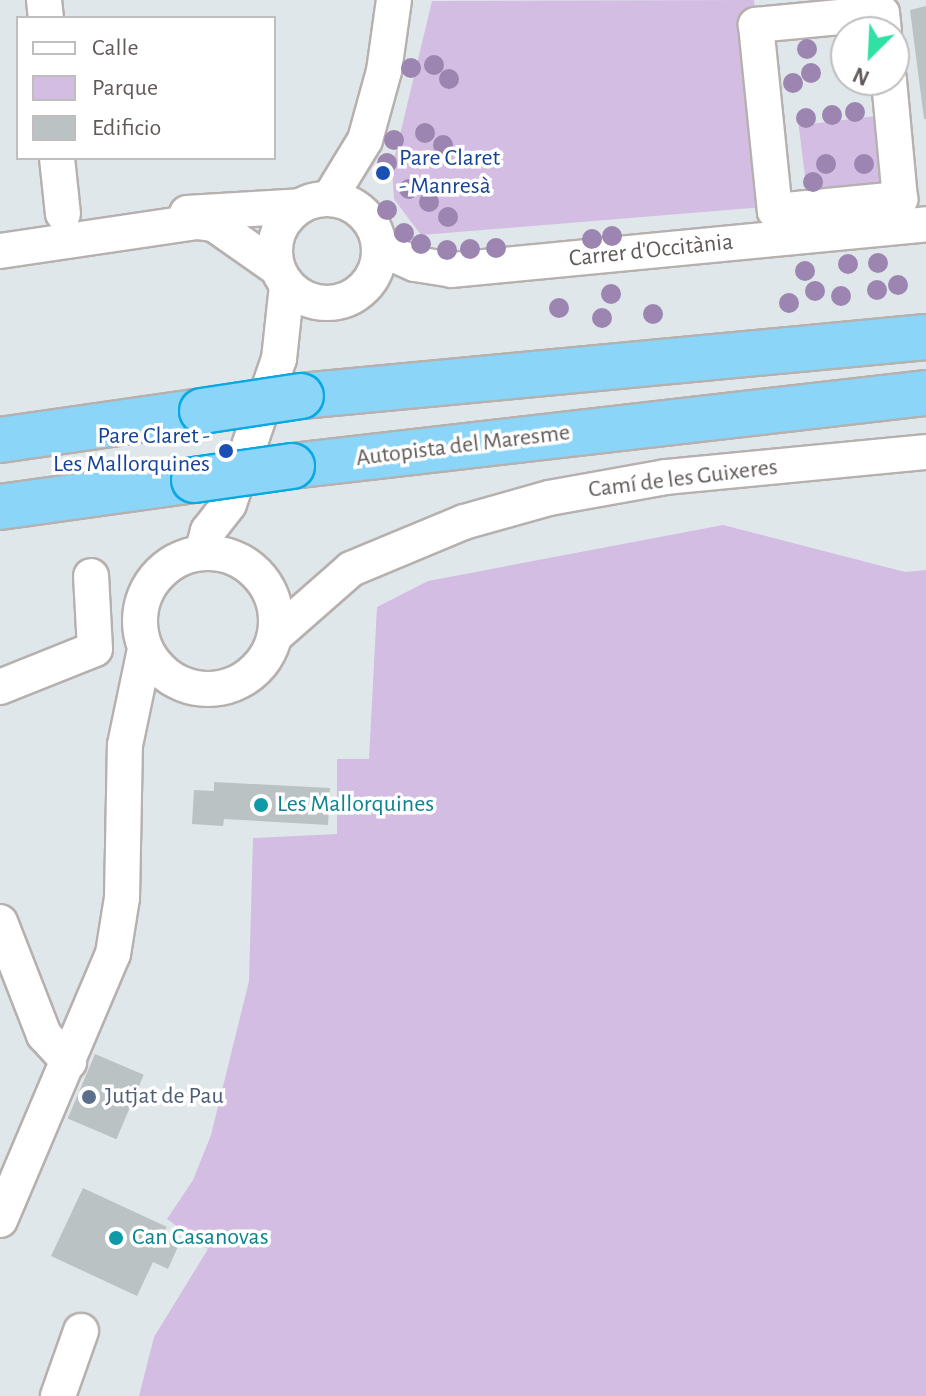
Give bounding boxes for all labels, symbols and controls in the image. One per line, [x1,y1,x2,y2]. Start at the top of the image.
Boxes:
legend [16,16,276,160]
north arrow [830,16,910,96]
text: Calle [92,36,139,60]
text: N [850,63,873,89]
text: Parque [92,76,158,100]
text: Edificio [92,116,161,140]
place label: Pare Claret - Manresà [399,145,500,201]
marker: Pare Claret - Manresà [374,164,392,182]
street label: Carrer d'Occitània [567,228,735,274]
street label: Autopista del Maresme [354,419,572,473]
place label: Pare Claret - Les Mallorquines [53,423,210,479]
marker: Pare Claret - Les Mallorquines [217,442,235,460]
street label: Camí de les Guixeres [587,453,779,505]
place label: Les Mallorquines [277,791,434,819]
marker: Les Mallorquines [252,796,270,814]
place label: Jutjat de Pau [105,1083,224,1111]
marker: Jutjat de Pau [80,1088,98,1106]
place label: Can Casanovas [132,1224,269,1252]
marker: Can Casanovas [107,1229,125,1247]

